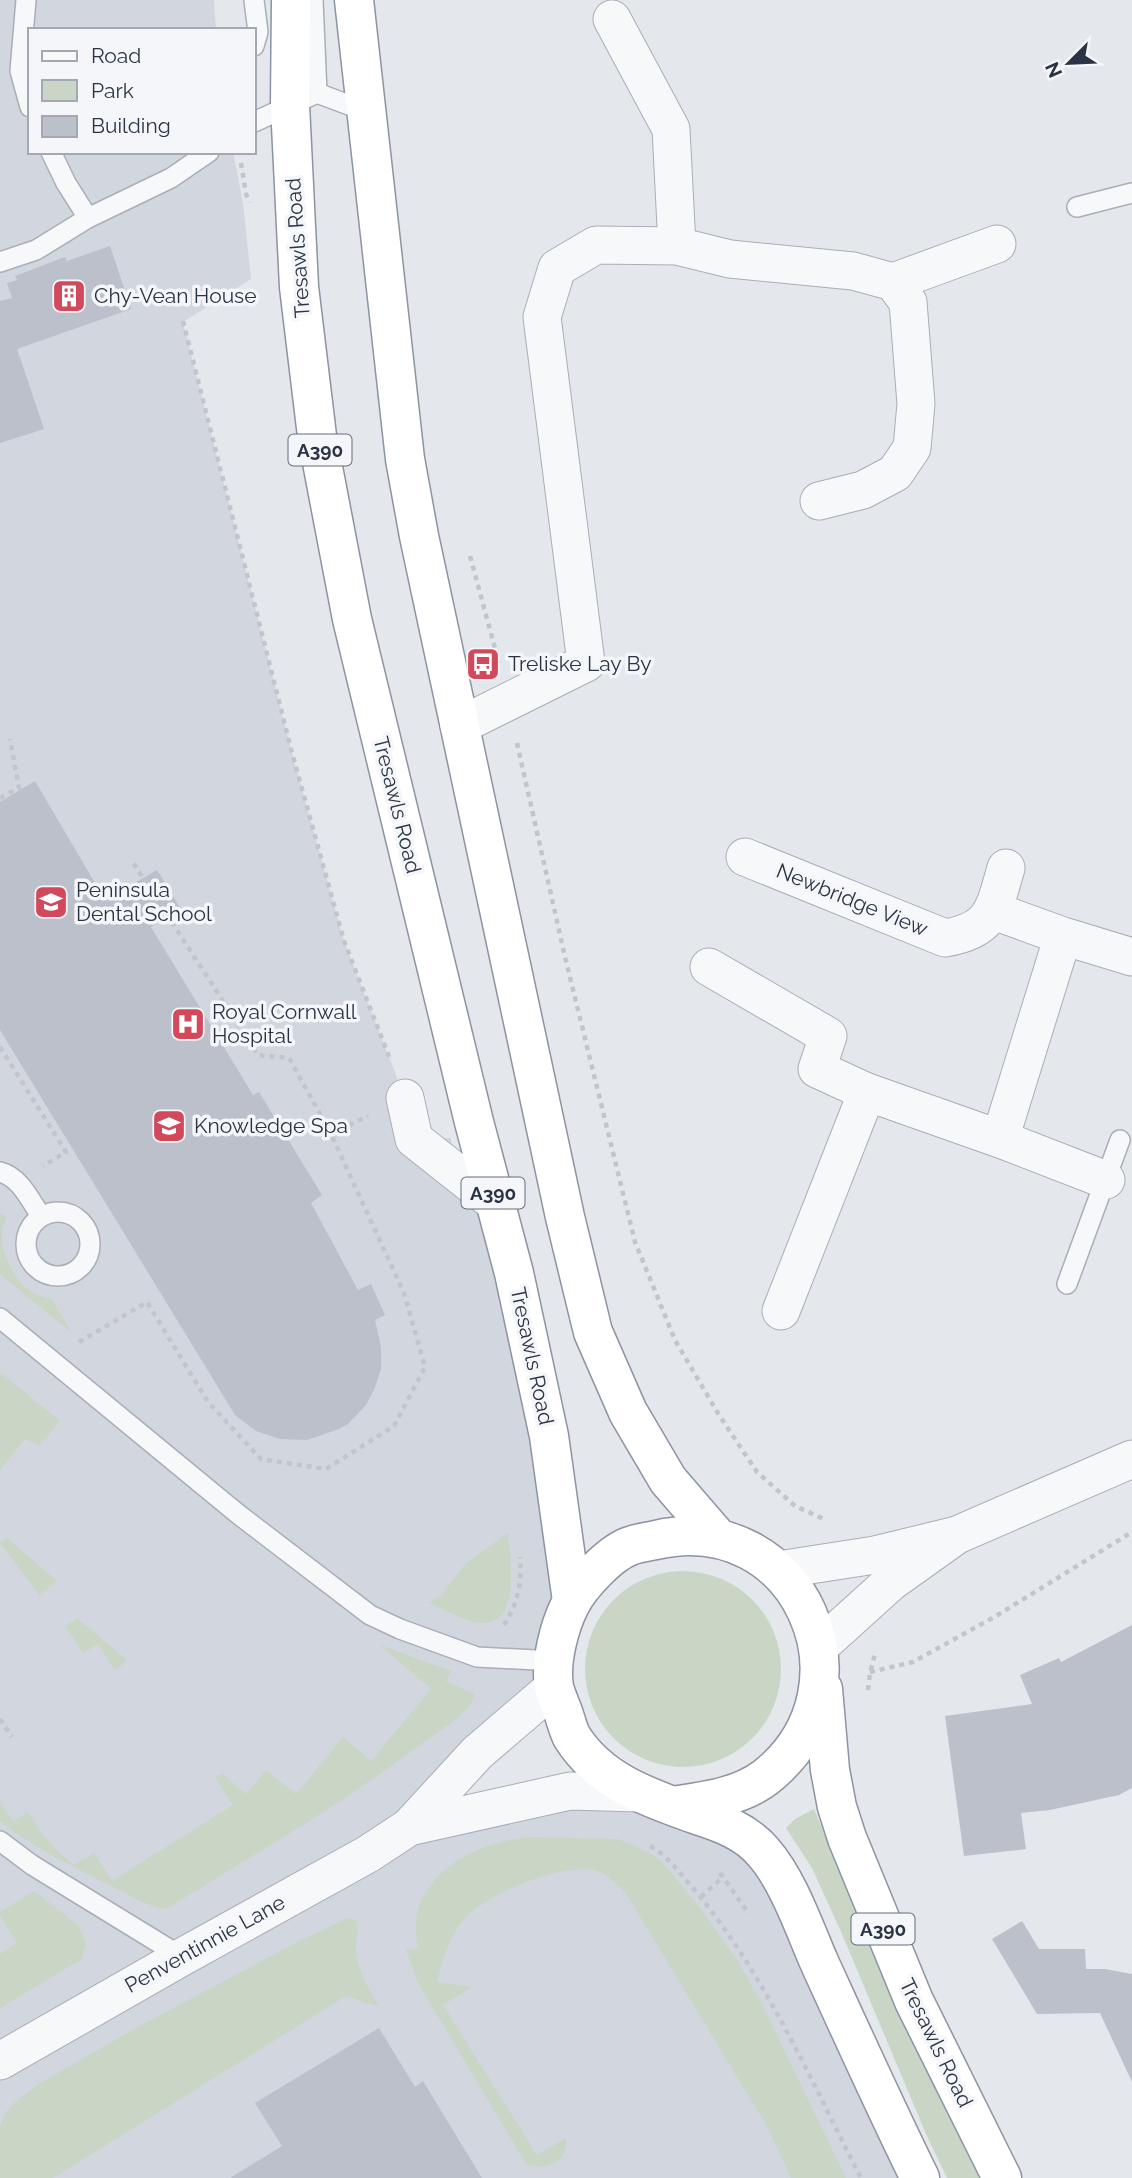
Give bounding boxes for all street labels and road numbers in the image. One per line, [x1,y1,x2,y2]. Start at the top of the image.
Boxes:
street label: Tresawls Road [280,177,315,319]
road number: A390 [288,435,352,466]
street label: Tresawls Road [368,734,427,876]
street label: Newbridge View [773,858,932,941]
road number: A390 [462,1177,524,1208]
street label: Tresawls Road [506,1285,559,1427]
street label: Penventinnie Lane [120,1889,289,1998]
road number: A390 [852,1913,914,1944]
street label: Tresawls Road [894,1974,978,2111]

